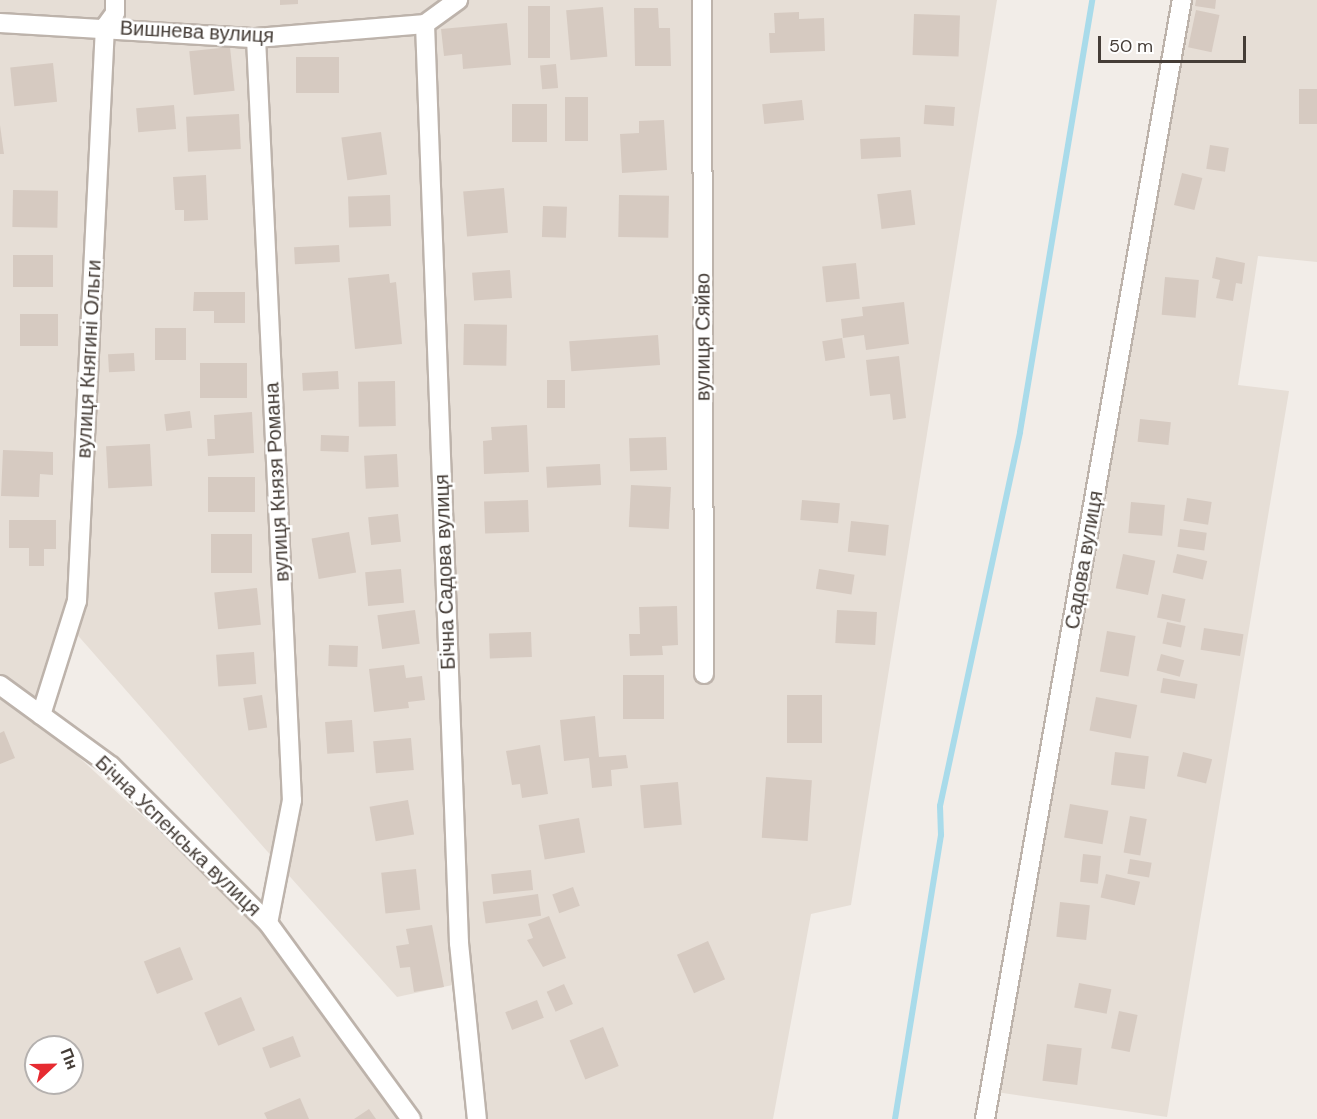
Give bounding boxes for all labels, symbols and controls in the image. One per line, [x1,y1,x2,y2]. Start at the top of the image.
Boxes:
street label: Вишнева вулиця [119,16,275,48]
scale bar [1101,24,1250,62]
text: 50 m [1109,34,1153,58]
street label: вулиця Княгині Ольги [72,259,106,459]
street label: вулиця Сяйво [691,273,715,401]
street label: вулиця Князя Романа [260,382,294,582]
street label: Бічна Садова вулиця [430,474,460,670]
street label: Садова вулиця [1060,489,1108,631]
street label: Бічна Успенська вулиця [90,751,266,921]
north arrow [24,1035,84,1095]
text: Пн [56,1045,83,1073]

